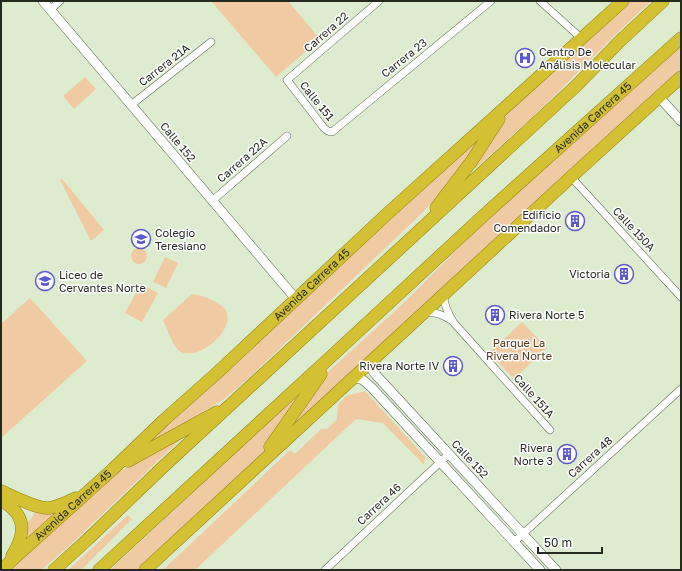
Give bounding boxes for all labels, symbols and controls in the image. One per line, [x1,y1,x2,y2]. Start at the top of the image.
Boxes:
street label: Carrera 22 [301,9,350,54]
street label: Carrera 23 [378,35,429,80]
street label: Carrera 21A [136,40,192,88]
place label: Centro De Análisis Molecular [539,45,636,71]
hospital icon: Centro De Análisis Molecular [514,47,536,69]
street label: Calle 151 [298,78,337,123]
street label: Avenida Carrera 45 [551,79,634,155]
street label: Calle 152 [158,119,199,164]
street label: Carrera 22A [214,134,270,185]
street label: Calle 150A [611,204,659,254]
place label: Edificio Comendador [493,208,562,234]
building icon: Edificio Comendador [564,210,586,232]
place label: Colegio Teresiano [155,226,207,252]
school or university icon: Colegio Teresiano [130,228,152,250]
street label: Avenida Carrera 45 [271,245,352,323]
building icon: Victoria [613,263,635,285]
place label: Victoria [569,267,610,280]
place label: Liceo de Cervantes Norte [59,268,146,294]
school or university icon: Liceo de Cervantes Norte [34,270,56,292]
building icon: Rivera Norte 5 [484,304,506,326]
place label: Rivera Norte 5 [509,308,584,321]
park label: Parque La Rivera Norte [486,336,552,362]
building icon: Rivera Norte IV [442,355,464,377]
place label: Rivera Norte IV [359,359,440,372]
street label: Calle 151A [511,371,558,421]
street label: Carrera 48 [565,433,615,480]
street label: Calle 152 [449,437,491,481]
place label: Rivera Norte 3 [514,441,553,467]
building icon: Rivera Norte 3 [556,443,578,465]
street label: Avenida Carrera 45 [31,467,114,543]
street label: Carrera 46 [354,480,403,527]
scale bar [538,529,602,555]
text: 50 m [544,535,572,550]

